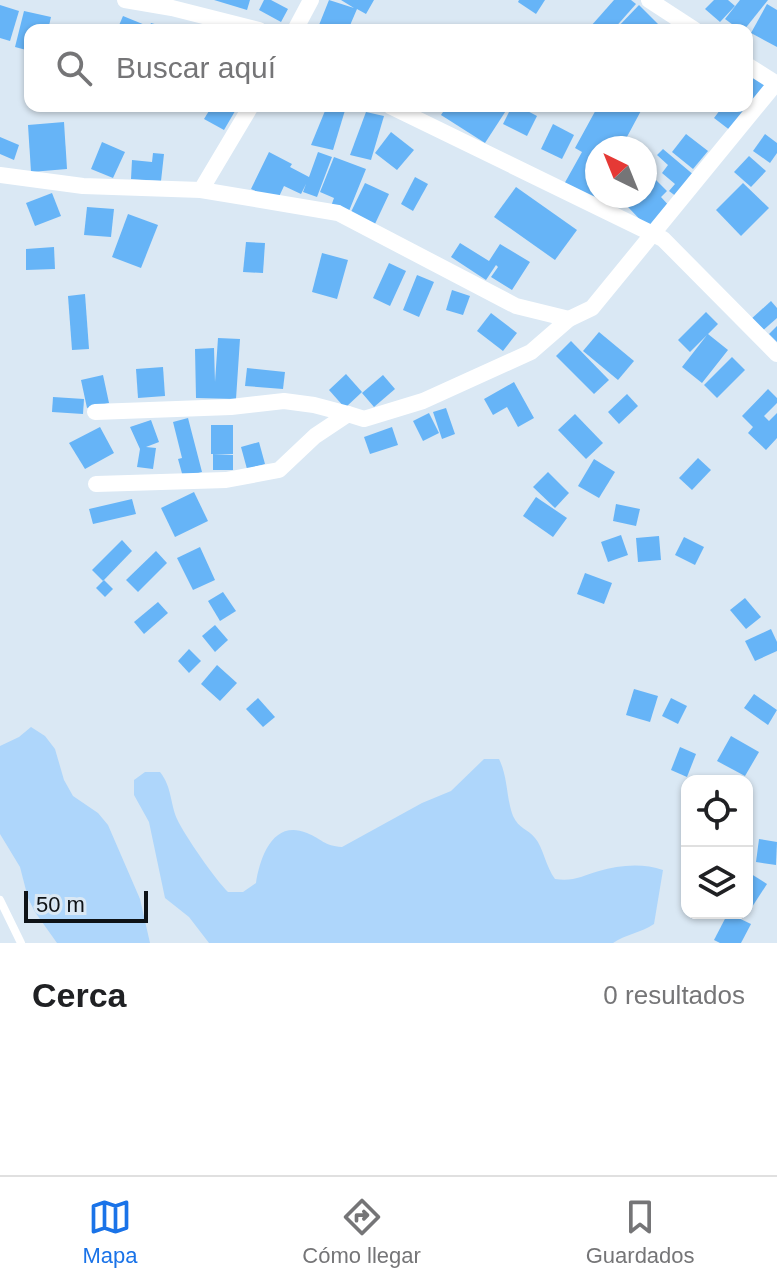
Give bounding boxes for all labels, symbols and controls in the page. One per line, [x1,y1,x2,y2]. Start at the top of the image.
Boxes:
search box [24,24,753,112]
icon: search [52,46,96,90]
text: Buscar aquí [116,51,276,84]
north arrow [585,136,657,208]
map controls [681,775,753,919]
button: locate [681,775,753,847]
button: layers [681,847,753,919]
scale bar [24,887,148,923]
text: 50 m [36,892,85,917]
text: Cerca [32,976,127,1014]
text: 0 resultados [603,980,745,1010]
tab: Mapa [82,1195,137,1269]
tab: Cómo llegar [302,1195,421,1269]
tab: Guardados [586,1195,695,1269]

